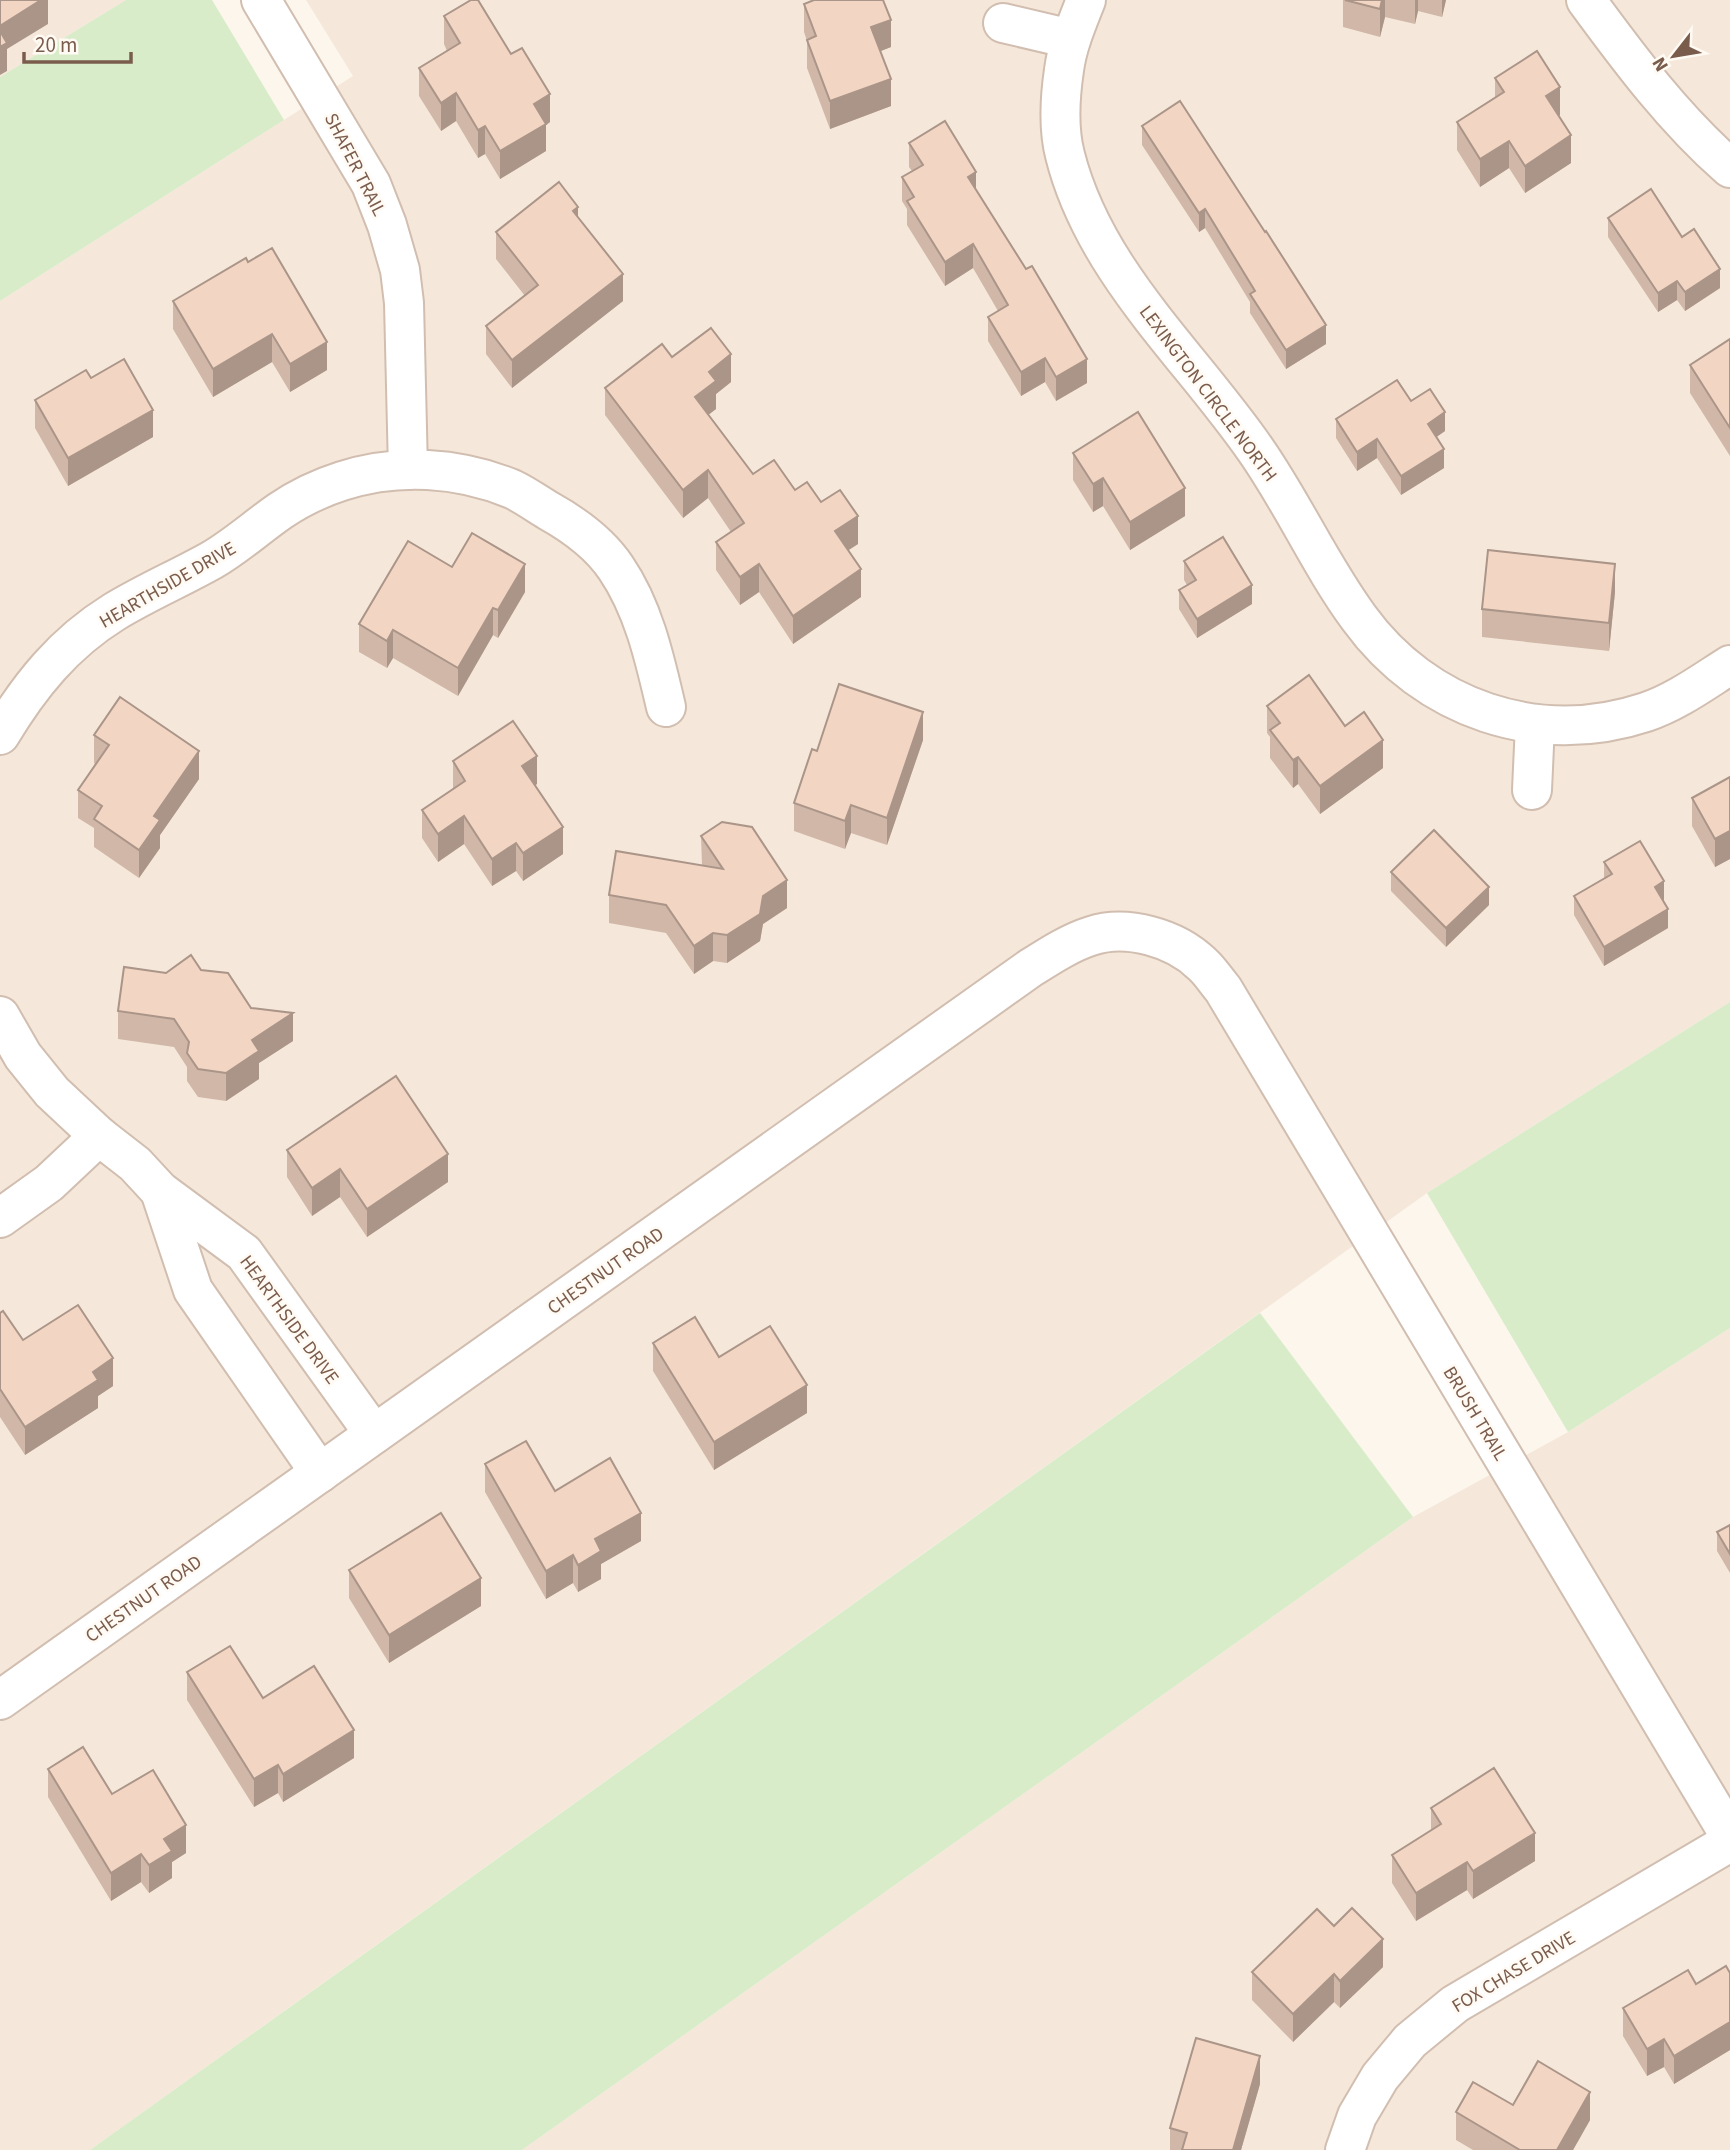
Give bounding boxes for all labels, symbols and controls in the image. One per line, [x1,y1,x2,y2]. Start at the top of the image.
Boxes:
scale bar [24,21,131,65]
north arrow [1639,21,1709,91]
text: 20 m [35,30,77,60]
text: N [1646,52,1676,76]
street label: SHAFER TRAIL [317,109,392,221]
street label: LEXINGTON CIRCLE NORTH [1132,300,1283,488]
street label: HEARTHSIDE DRIVE [94,535,241,635]
street label: CHESTNUT ROAD [542,1221,670,1322]
street label: HEARTHSIDE DRIVE [233,1250,345,1390]
street label: BRUSH TRAIL [1436,1361,1514,1466]
street label: CHESTNUT ROAD [80,1549,208,1650]
street label: FOX CHASE DRIVE [1447,1925,1581,2020]

